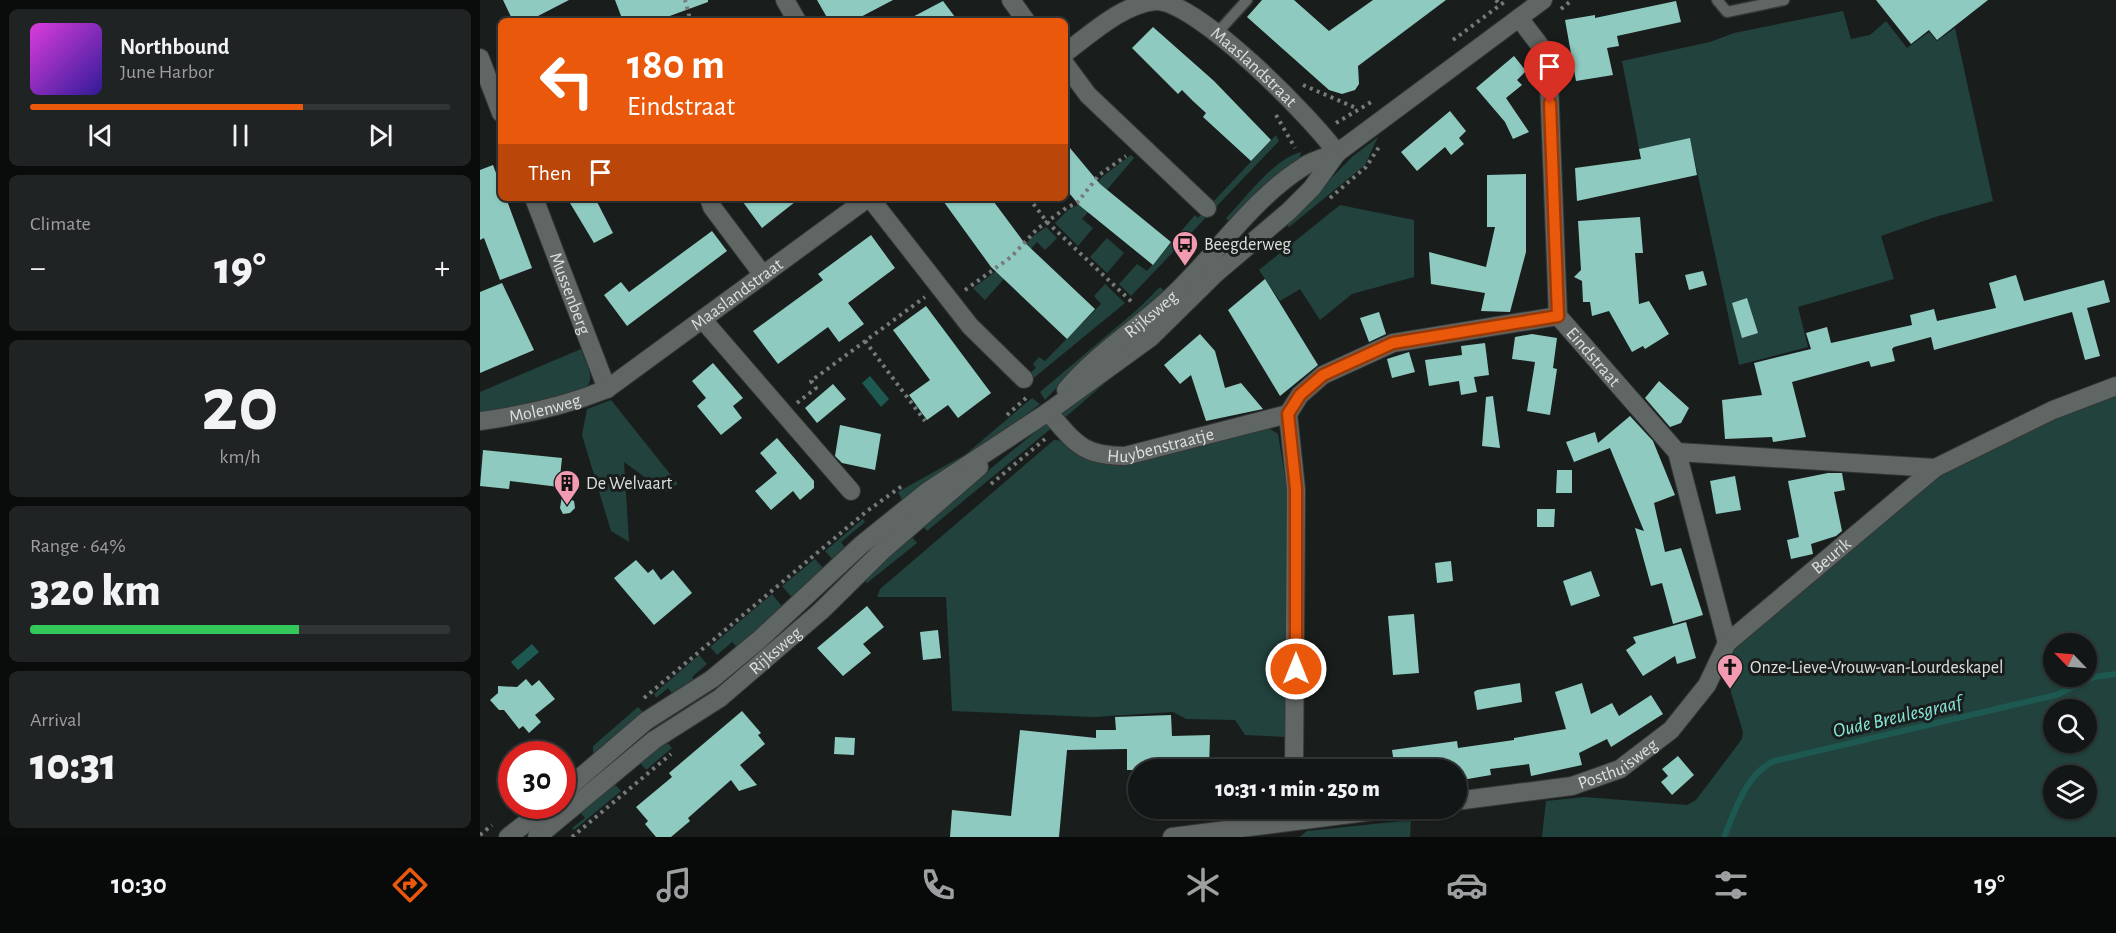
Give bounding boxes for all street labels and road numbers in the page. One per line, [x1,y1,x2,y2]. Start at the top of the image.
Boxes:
street label: Maaslandstraat [1207,24,1300,111]
street label: Mussenberg [546,250,593,337]
street label: Maaslandstraat [688,255,787,334]
street label: Rijksweg [1122,288,1182,342]
street label: Eindstraat [1562,324,1624,391]
street label: Molenweg [508,391,583,426]
street label: Huybenstraatje [1106,425,1216,466]
street label: Beurik [1808,534,1855,578]
street label: Rijksweg [746,624,806,679]
street label: Posthuisweg [1576,736,1661,793]

